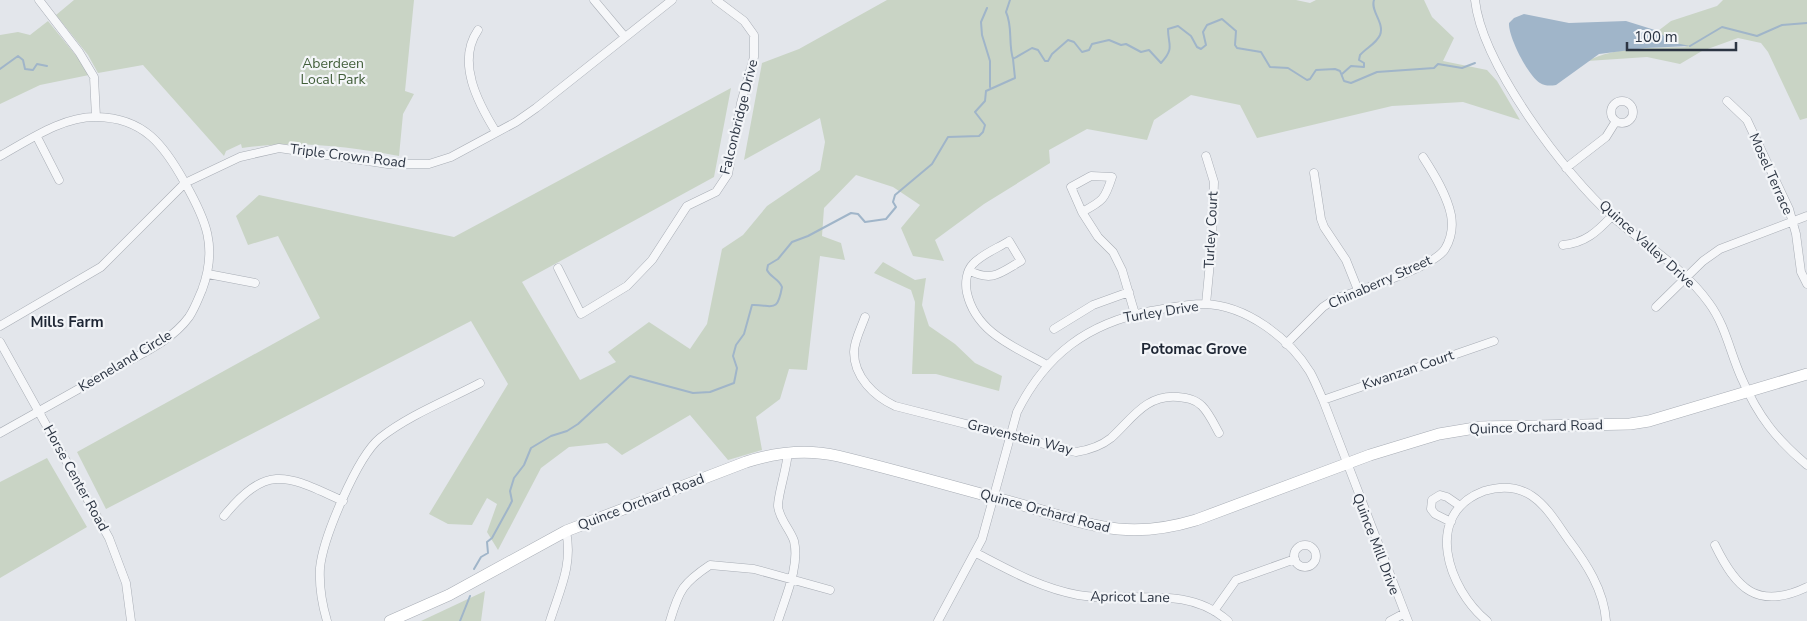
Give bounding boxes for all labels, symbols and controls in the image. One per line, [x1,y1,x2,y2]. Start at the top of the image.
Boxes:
scale bar [1627,20,1736,52]
text: 100 m [1634,27,1678,47]
park label: Aberdeen Local Park [301,54,366,89]
street label: Falconbridge Drive [716,57,762,177]
street label: Mosel Terrace [1744,130,1798,218]
street label: Triple Crown Road [289,139,407,173]
street label: Turley Court [1199,191,1223,269]
street label: Quince Valley Drive [1595,196,1699,292]
street label: Chinaberry Street [1325,251,1435,313]
street label: Turley Drive [1122,297,1200,327]
district label: Mills Farm [30,312,104,332]
street label: Keeneland Circle [75,326,175,396]
district label: Potomac Grove [1141,339,1247,359]
street label: Kwanzan Court [1360,345,1456,395]
street label: Gravenstein Way [965,415,1075,459]
street label: Quince Orchard Road [1469,415,1603,439]
street label: Horse Center Road [39,421,113,535]
street label: Quince Orchard Road [575,469,707,535]
street label: Quince Orchard Road [978,484,1112,538]
street label: Quince Mill Drive [1348,490,1404,598]
street label: Apricot Lane [1090,587,1170,607]

